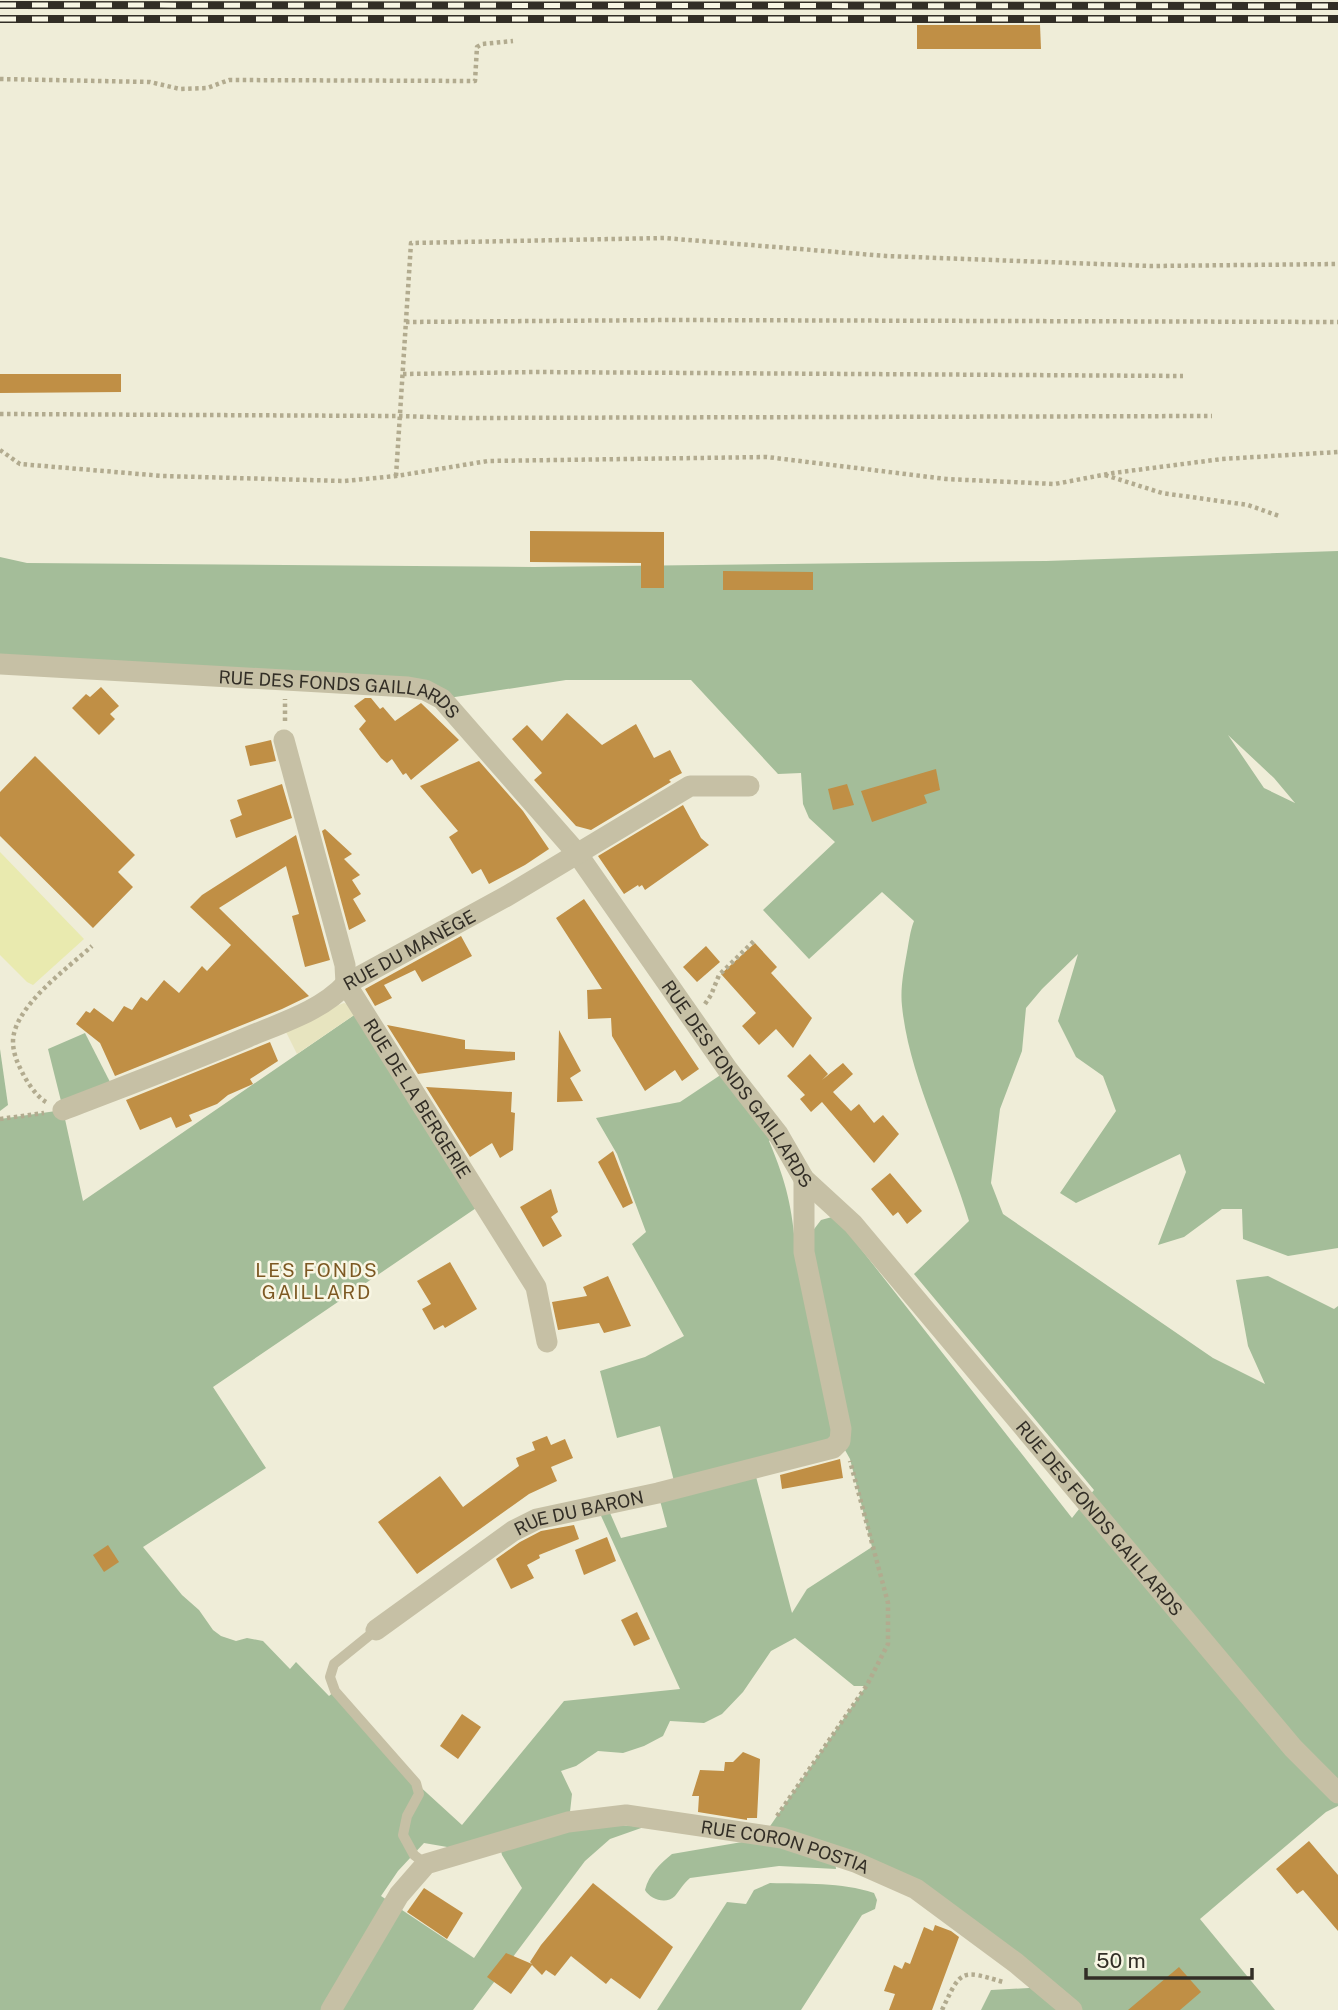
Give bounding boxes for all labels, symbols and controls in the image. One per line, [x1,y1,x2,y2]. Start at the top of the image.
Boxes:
street label: RUE DES FONDS GAILLARDS [218,666,464,722]
street label: RUE DU MANÈGE [339,905,479,994]
street label: RUE DES FONDS GAILLARDS [658,976,817,1192]
street label: RUE DE LA BERGERIE [360,1015,476,1182]
district label: LES FONDS GAILLARD [255,1259,379,1303]
street label: RUE DES FONDS GAILLARDS [1012,1416,1188,1620]
street label: RUE DU BARON [510,1486,645,1539]
street label: RUE CORON POSTIA [700,1816,873,1878]
scale bar [1086,1937,1252,1981]
text: 50 m [1096,1948,1146,1973]

